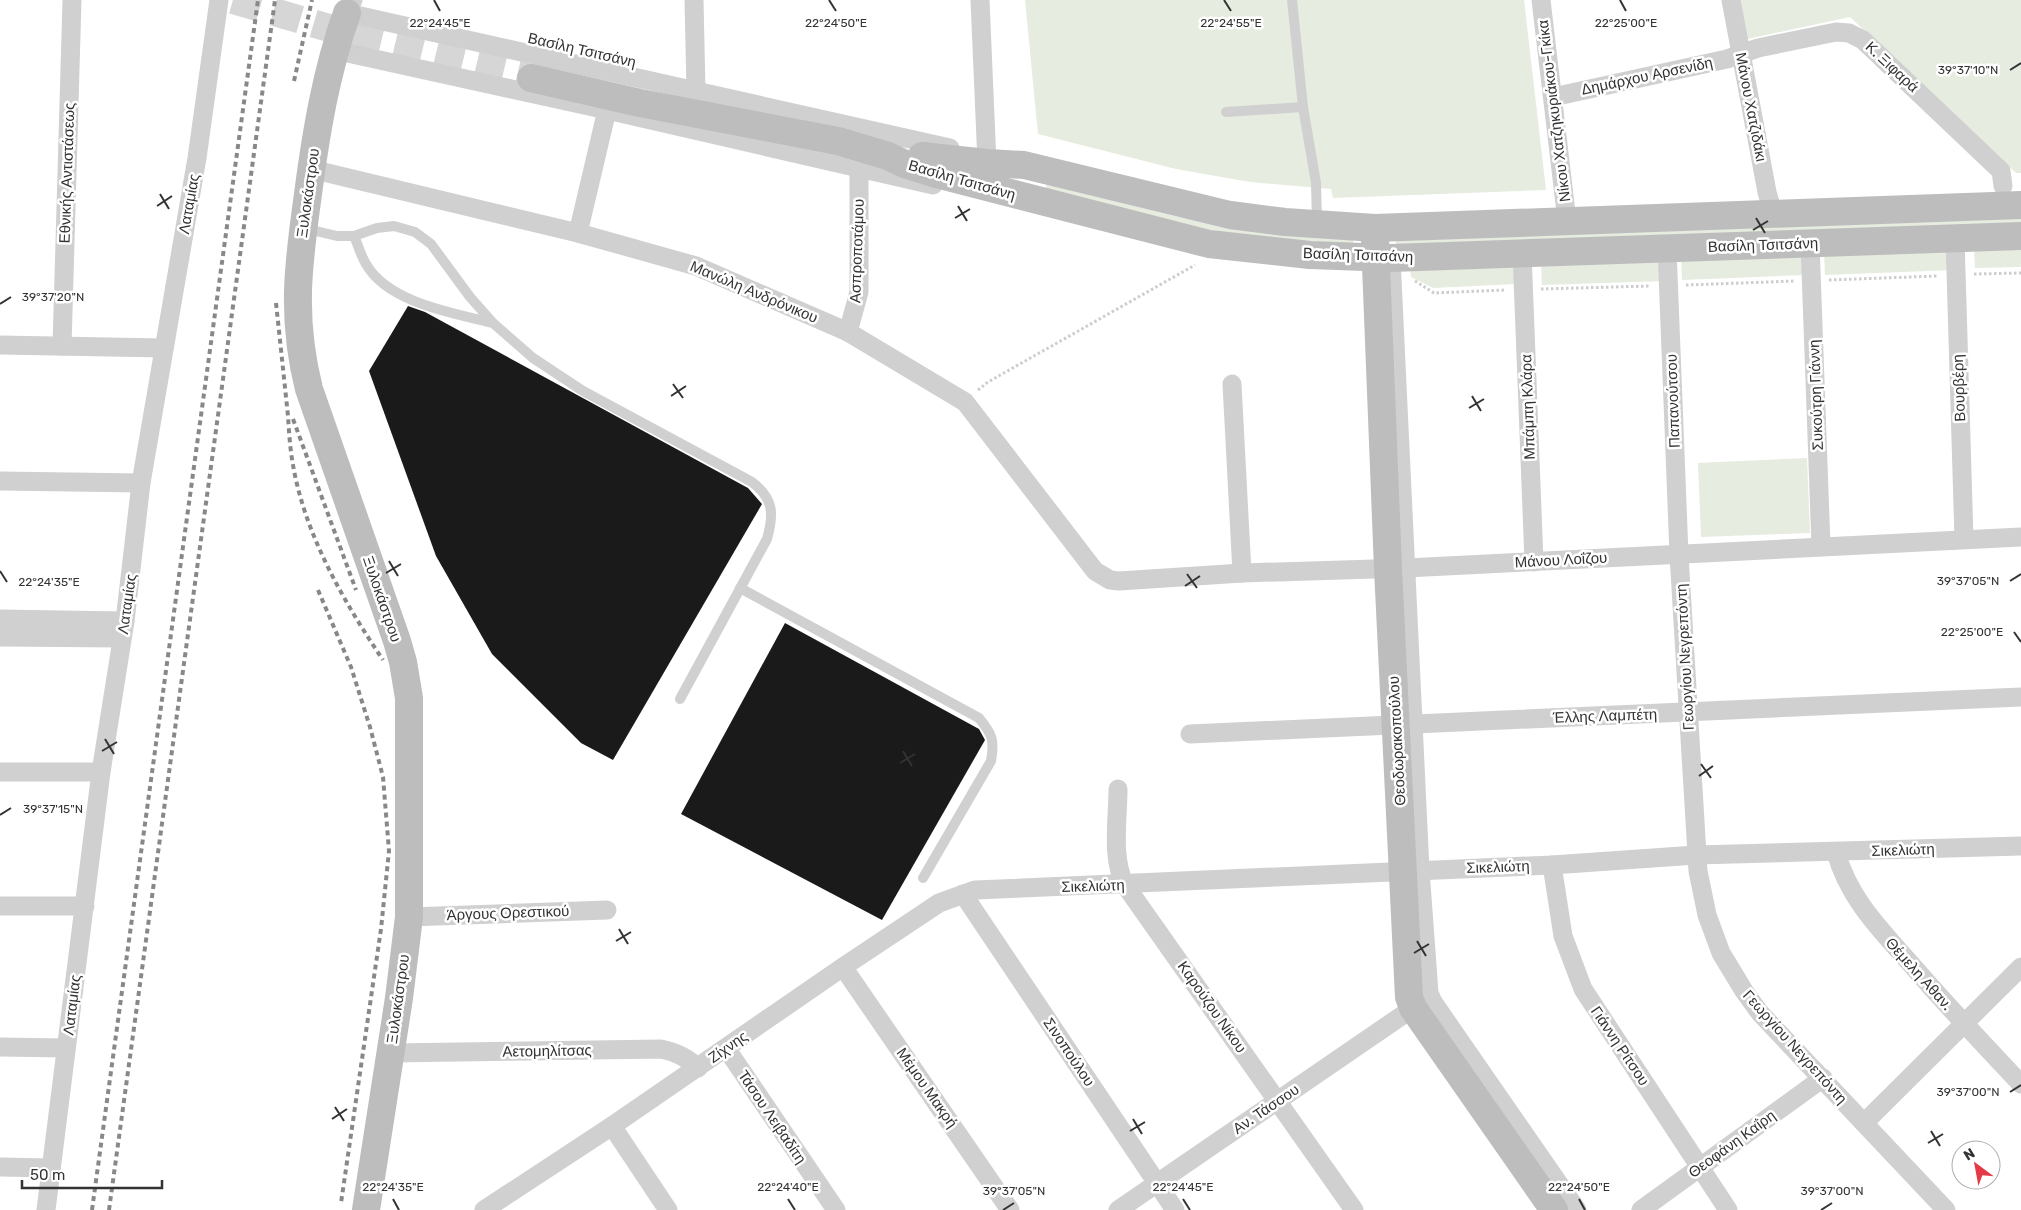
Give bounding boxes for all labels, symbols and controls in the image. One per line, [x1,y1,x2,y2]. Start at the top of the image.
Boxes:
text: 22°24'45"E [409,16,471,30]
text: 22°24'50"E [805,16,867,30]
text: 22°24'55"E [1200,16,1262,30]
text: 22°25'00"E [1595,16,1657,30]
street label: Νίκου Χατζηκυριάκου-Γκίκα [1534,19,1574,203]
street label: Βασίλη Τσιτσάνη [526,29,638,71]
street label: Κ. Ξιφαρά [1862,38,1923,96]
street label: Μάνου Χατζιδάκι [1732,51,1770,163]
street label: Δημάρχου Αρσενίδη [1580,53,1714,99]
text: 39°37'10"N [1938,63,1998,77]
street label: Εθνικής Αντιστάσεως [56,102,78,244]
street label: Ξυλοκάστρου [293,147,323,239]
street label: Βασίλη Τσιτσάνη [906,156,1018,204]
street label: Λαταμίας [175,172,203,236]
street label: Ασπροποτάμου [846,199,868,303]
street label: Βασίλη Τσιτσάνη [1708,234,1818,256]
street label: Βασίλη Τσιτσάνη [1303,244,1413,266]
street label: Μανώλη Ανδρόνικου [688,257,820,327]
text: 39°37'20"N [22,290,84,304]
street label: Συκούτρη Γιάννη [1805,339,1827,451]
street label: Μπάμπη Κλάρα [1517,354,1539,460]
street label: Παπανούτσου [1662,354,1684,448]
street label: Βουρβέρη [1949,354,1969,422]
street label: Μάνου Λοΐζου [1514,549,1608,571]
street label: Ξυλοκάστρου [359,554,405,644]
street label: Λαταμίας [114,573,140,635]
text: 39°37'05"N [1937,574,1999,588]
text: 22°24'35"E [18,575,80,589]
street label: Γεωργίου Νεγρεπόντη [1672,583,1698,731]
text: 22°25'00"E [1941,625,2003,639]
street label: Θεοδωρακοπούλου [1385,676,1409,806]
street label: Έλλης Λαμπέτη [1551,705,1658,727]
text: 39°37'15"N [23,802,83,816]
street label: Σικελιώτη [1871,840,1935,860]
street label: Σικελιώτη [1466,857,1530,877]
street label: Σικελιώτη [1061,876,1125,896]
street label: Άργους Ορεστικού [446,902,570,924]
street label: Θέμελη Αθαν. [1882,934,1956,1014]
street label: Ξυλοκάστρου [383,953,413,1045]
street label: Καρούζου Νίκου [1174,958,1250,1056]
street label: Λαταμίας [59,974,85,1036]
street label: Γεωργίου Νεγρεπόντη [1739,986,1851,1108]
street label: Γιάννη Ρίτσου [1587,1003,1653,1089]
street label: Σινοπούλου [1040,1014,1098,1090]
street label: Ζίχνης [705,1027,751,1067]
street label: Αετομηλίτσας [502,1041,592,1061]
street label: Μέμου Μακρή [893,1045,961,1131]
street label: Τάσου Λειβαδίτη [734,1067,810,1167]
street label: Αν. Τάσσου [1229,1080,1303,1138]
text: 39°37'00"N [1936,1085,2000,1099]
street label: Θεοφάνη Καΐρη [1685,1106,1779,1182]
north arrow [1951,1140,2001,1190]
text: N [1961,1145,1978,1164]
scale bar [22,1158,162,1190]
text: 50 m [30,1166,65,1184]
text: 22°24'35"E [362,1180,424,1194]
text: 22°24'40"E [757,1180,819,1194]
text: 22°24'45"E [1152,1180,1214,1194]
text: 22°24'50"E [1548,1180,1610,1194]
text: 39°37'05"N [983,1184,1045,1198]
text: 39°37'00"N [1800,1184,1864,1198]

